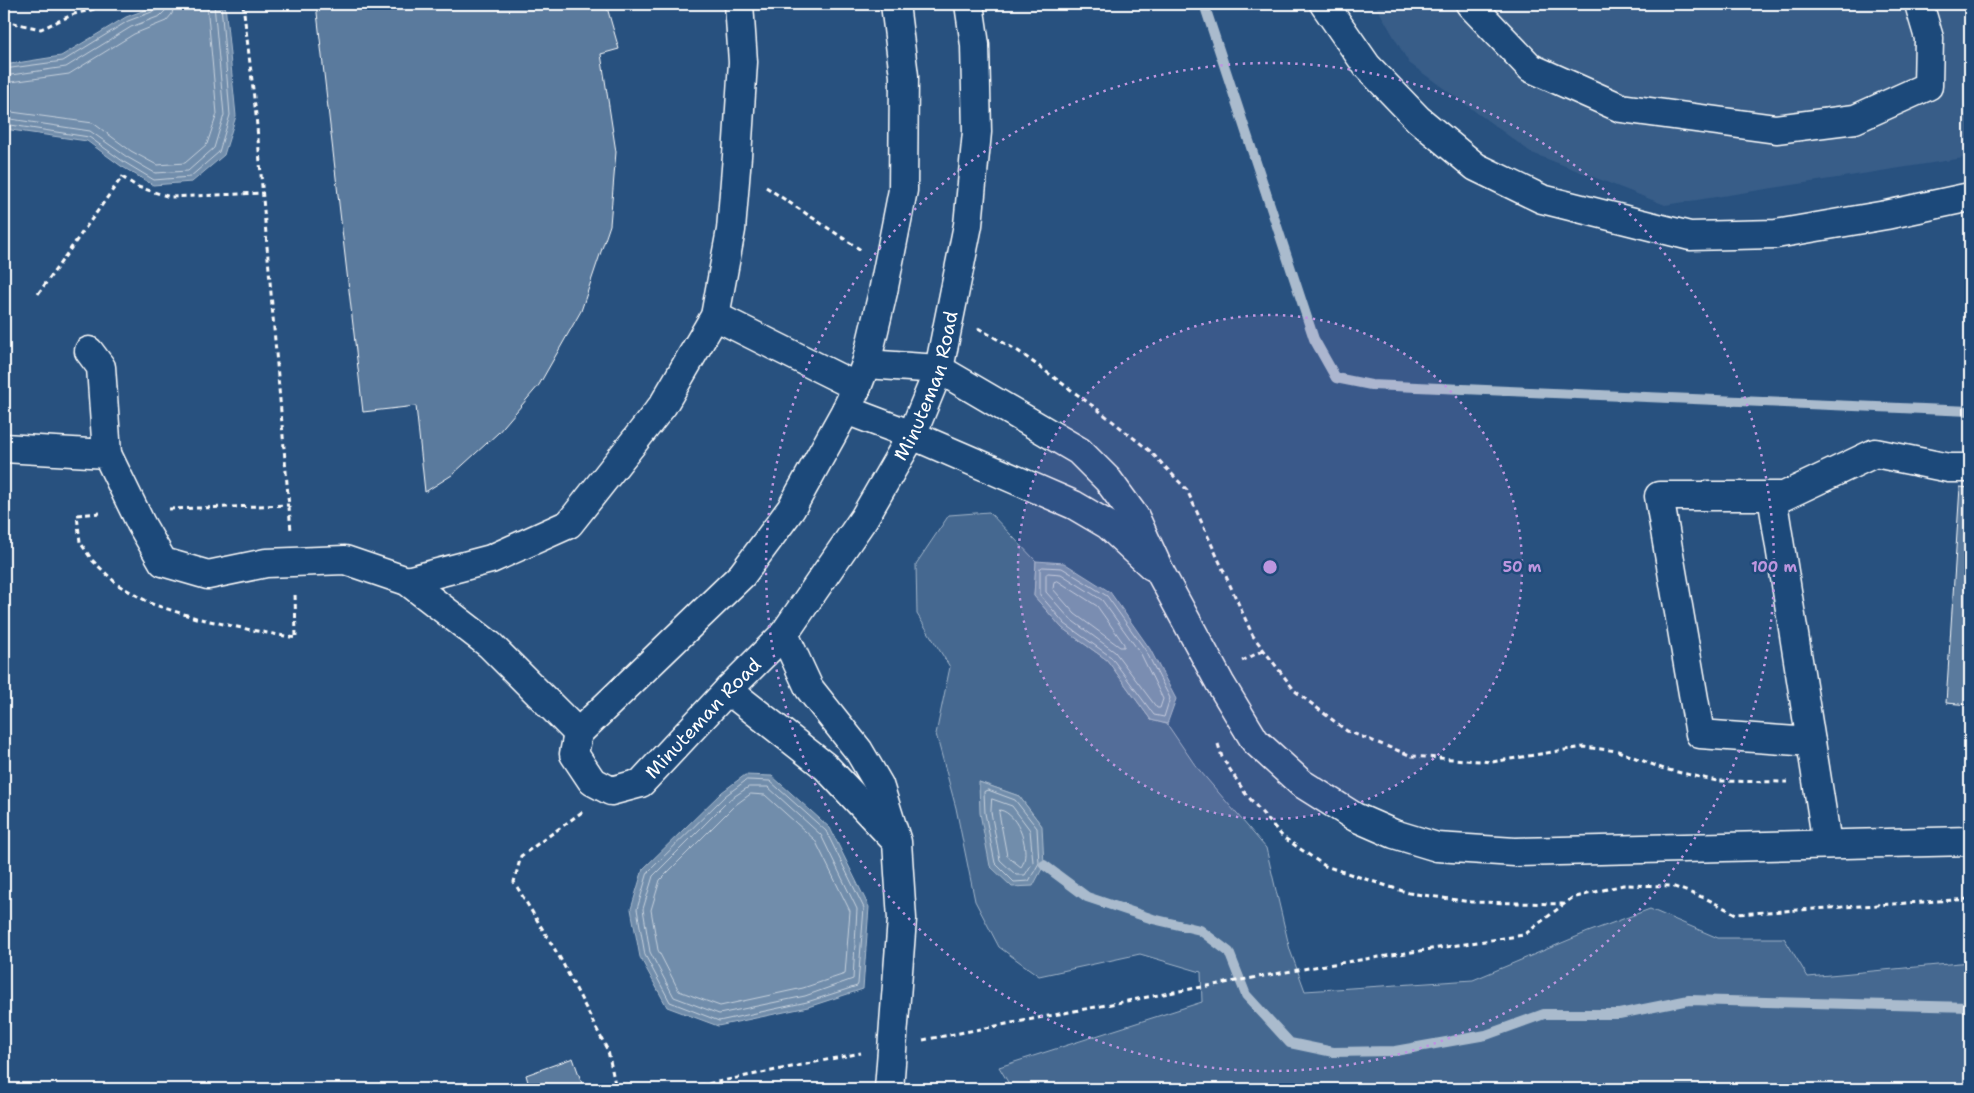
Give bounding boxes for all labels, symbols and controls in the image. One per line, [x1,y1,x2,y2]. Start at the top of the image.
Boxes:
street label: Minuteman Road [888,309,963,465]
text: 50 m [1503,557,1542,577]
text: 100 m [1751,557,1797,577]
centre of rings [1261,558,1279,576]
street label: Minuteman Road [640,652,767,784]

